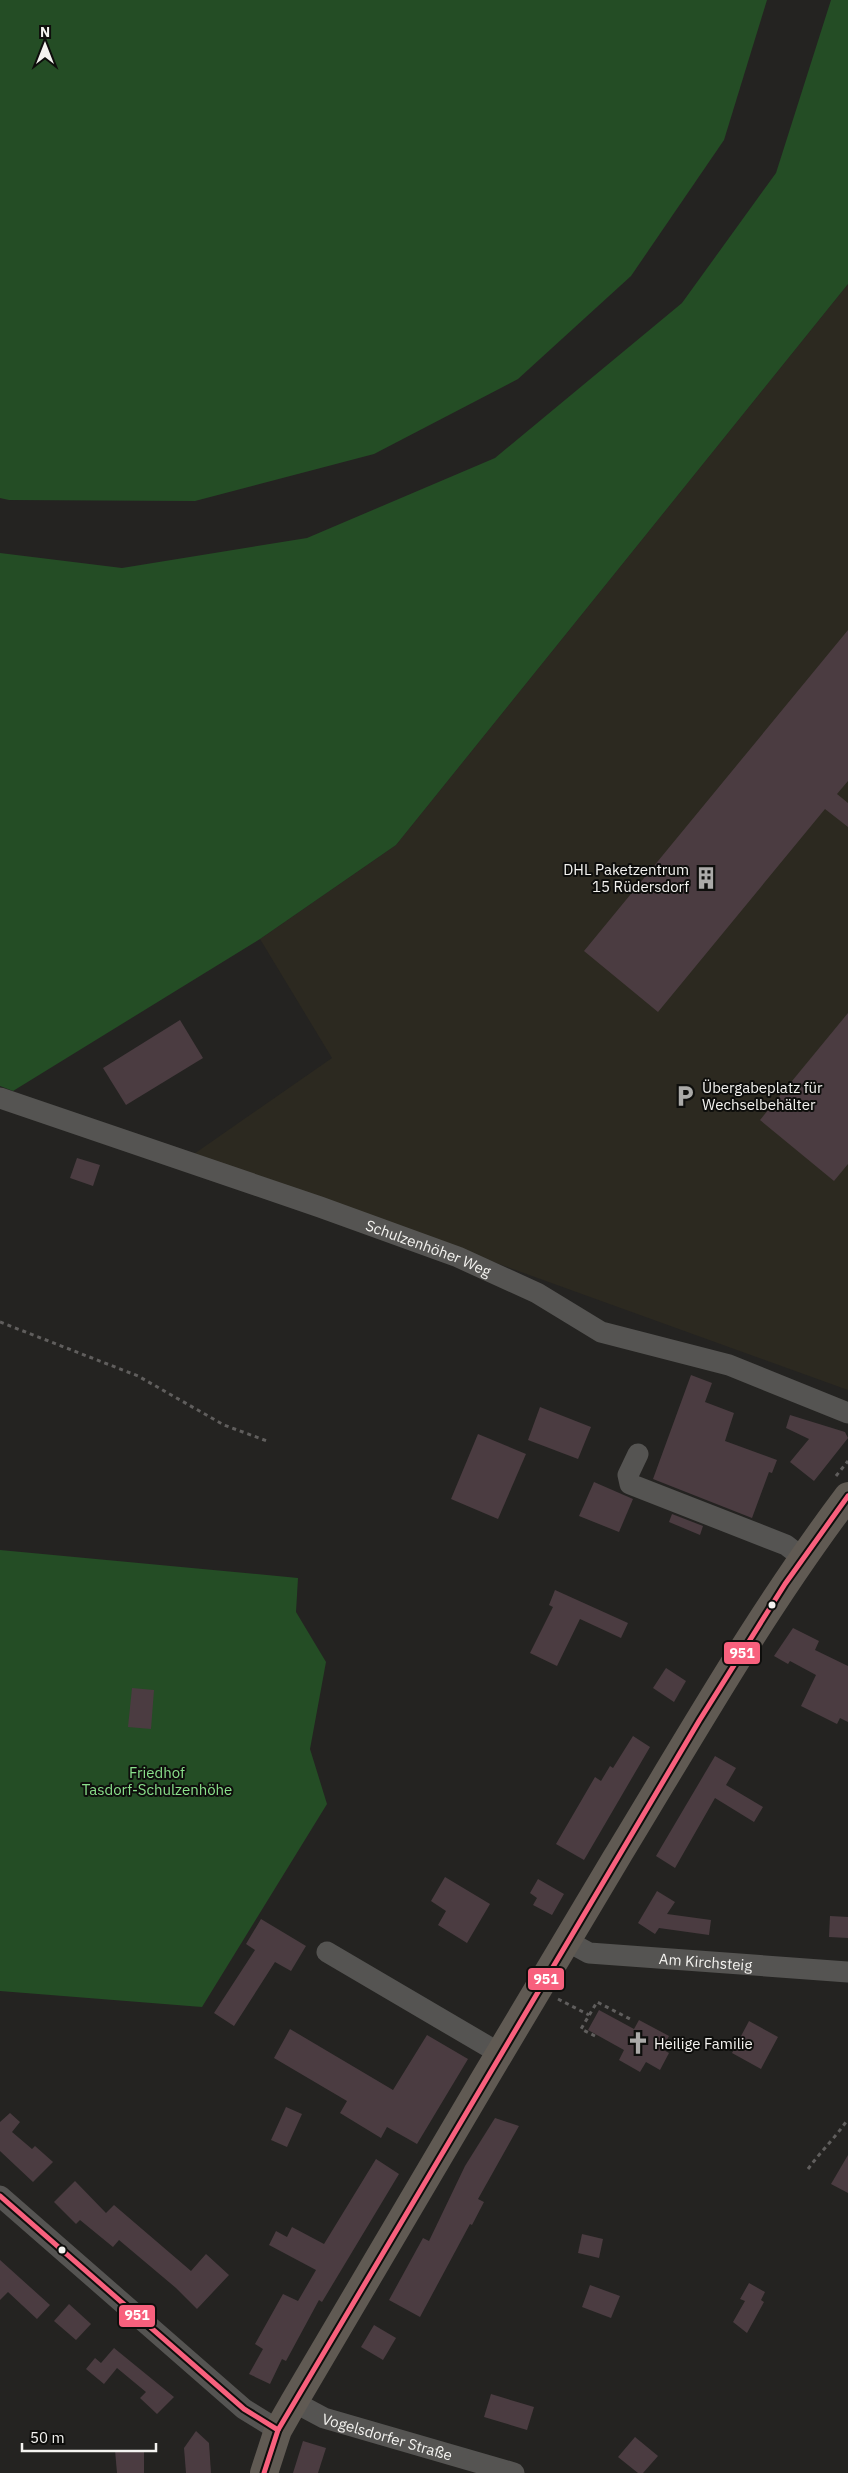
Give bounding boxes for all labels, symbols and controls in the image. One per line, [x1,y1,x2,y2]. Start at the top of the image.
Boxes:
north arrow [20,20,70,70]
text: N [40,23,50,41]
place label: DHL Paketzentrum 15 Rüdersdorf [563,860,689,896]
building icon: DHL Paketzentrum 15 Rüdersdorf [693,865,719,891]
place label: Übergabeplatz für Wechselbehälter [702,1078,823,1114]
parking icon: Übergabeplatz für Wechselbehälter [672,1083,698,1109]
street label: Schulzenhöher Weg [363,1215,495,1280]
unlabelled marker [767,1600,777,1610]
line badge: 951 [723,1641,761,1665]
text: 951 [729,1644,755,1662]
park label: Friedhof Tasdorf-Schulzenhöhe [82,1763,232,1799]
street label: Am Kirchsteig [658,1949,753,1974]
line badge: 951 [527,1967,565,1991]
text: 951 [533,1970,559,1988]
church icon: Heilige Familie [625,2030,651,2056]
place label: Heilige Familie [654,2034,753,2053]
unlabelled marker [57,2245,67,2255]
line badge: 951 [118,2304,156,2328]
text: 951 [124,2306,150,2324]
street label: Vogelsdorfer Straße [320,2408,455,2464]
scale bar [22,2420,156,2452]
text: 50 m [30,2428,65,2447]

